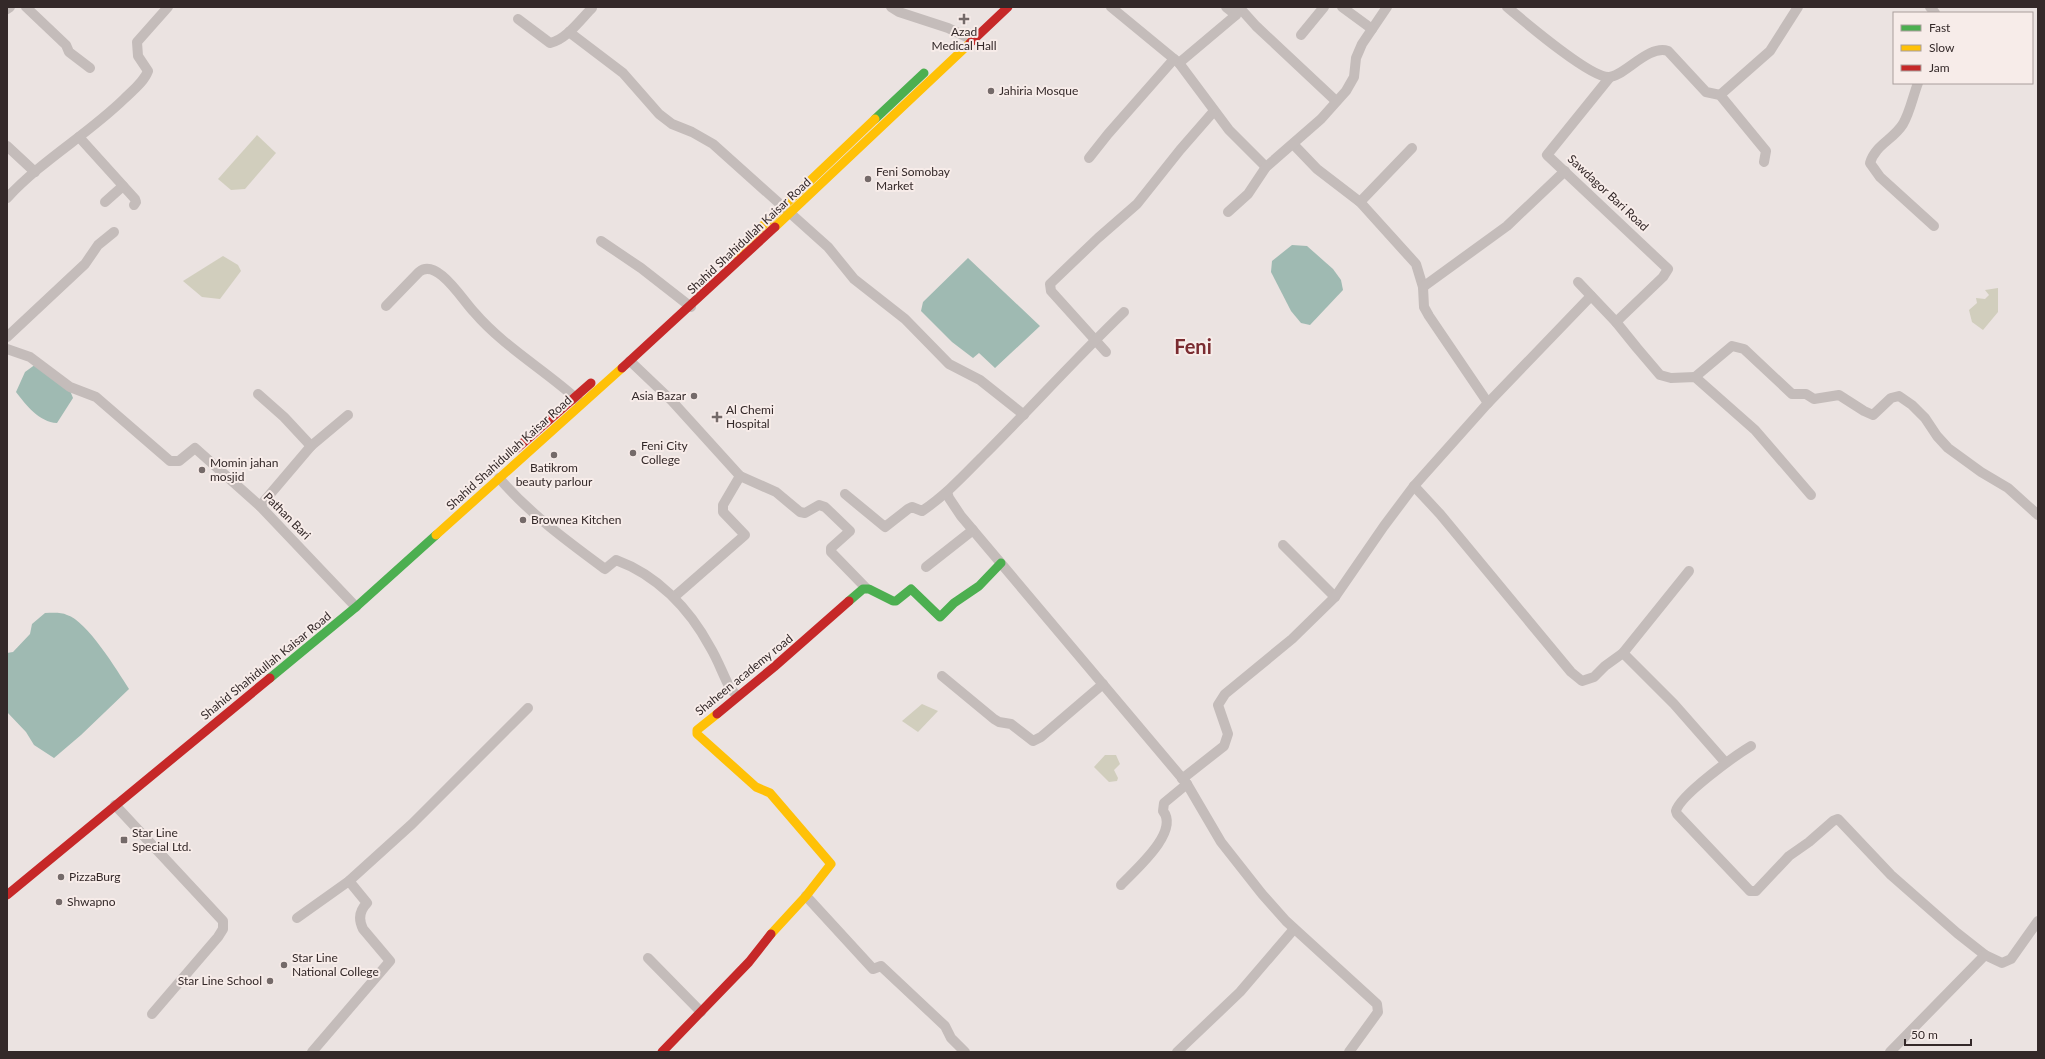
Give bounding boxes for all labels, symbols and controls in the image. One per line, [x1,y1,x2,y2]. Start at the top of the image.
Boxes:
legend [1893,12,2033,84]
marker: Azad Medical Hall [959,14,969,24]
text: Fast [1929,20,1951,35]
place label: Azad Medical Hall [931,24,997,53]
text: Slow [1929,40,1955,55]
text: Jam [1929,60,1950,75]
place label: Jahiria Mosque [999,83,1078,98]
marker: Jahiria Mosque [986,86,996,96]
street label: Sawdagor Bari Road [1565,151,1652,234]
place label: Feni Somobay Market [876,164,951,193]
street label: Shahid Shahidullah Kaisar Road [684,174,814,297]
marker: Feni Somobay Market [863,174,873,184]
district label: Feni [1174,334,1212,358]
place label: Asia Bazar [631,388,687,403]
marker: Asia Bazar [689,391,699,401]
street label: Shahid Shahidullah Kaisar Road [443,392,574,513]
place label: Al Chemi Hospital [726,402,774,431]
marker: Al Chemi Hospital [711,411,723,423]
place label: Feni City College [641,438,688,467]
marker: Feni City College [628,448,638,458]
marker: Batikrom beauty parlour [549,450,559,460]
place label: Momin jahan mosjid [210,455,278,484]
place label: Batikrom beauty parlour [516,460,593,489]
marker: Momin jahan mosjid [197,465,207,475]
street label: Pathan Bari [261,489,314,542]
place label: Brownea Kitchen [531,512,622,527]
marker: Brownea Kitchen [518,515,528,525]
street label: Shahid Shahidullah Kaisar Road [197,608,334,723]
street label: Shaheen academy road [692,631,796,719]
place label: Star Line Special Ltd. [132,825,192,854]
marker: Star Line Special Ltd. [119,835,129,845]
place label: PizzaBurg [69,869,121,884]
marker: PizzaBurg [56,872,66,882]
place label: Shwapno [67,894,116,909]
marker: Shwapno [54,897,64,907]
place label: Star Line National College [292,950,379,979]
marker: Star Line National College [279,960,289,970]
place label: Star Line School [178,973,262,988]
marker: Star Line School [265,976,275,986]
scale bar [1905,1021,1971,1047]
text: 50 m [1911,1027,1938,1042]

